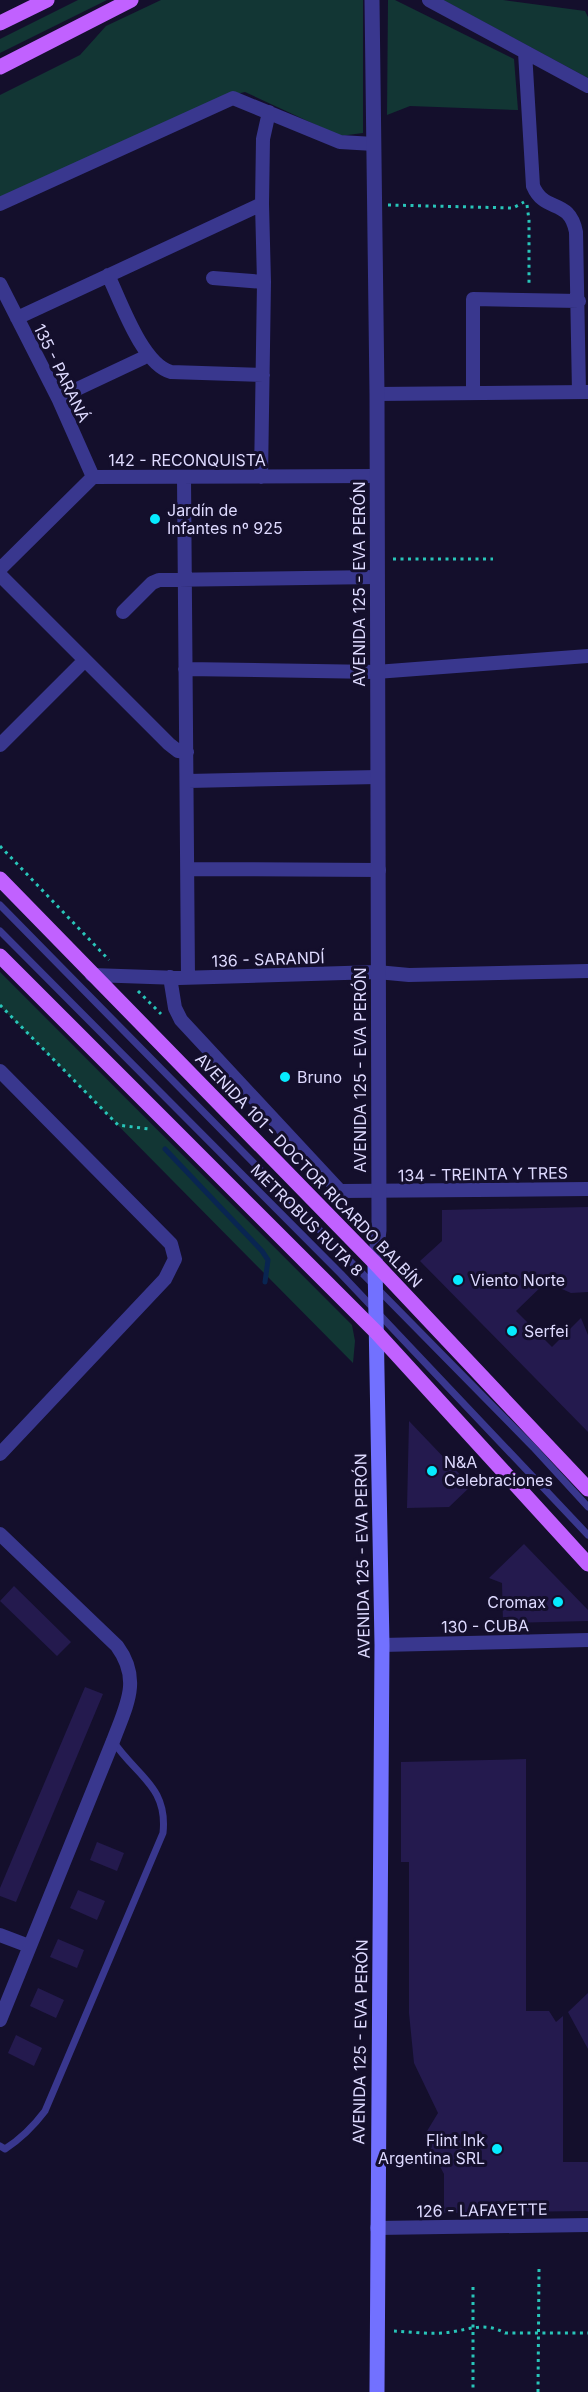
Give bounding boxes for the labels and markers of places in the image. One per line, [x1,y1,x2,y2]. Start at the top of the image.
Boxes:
place label: Jardín de Infantes nº 925 [167,500,283,538]
marker: Jardín de Infantes nº 925 [148,512,162,526]
place label: Bruno [297,1067,342,1087]
marker: Bruno [278,1070,292,1084]
place label: Viento Norte [470,1270,565,1290]
marker: Viento Norte [451,1273,465,1287]
place label: Serfei [524,1321,569,1341]
marker: Serfei [505,1324,519,1338]
place label: N&A Celebraciones [444,1452,553,1490]
marker: N&A Celebraciones [425,1464,439,1478]
place label: Cromax [487,1592,546,1612]
marker: Cromax [551,1595,565,1609]
place label: Flint Ink Argentina SRL [378,2130,485,2168]
marker: Flint Ink Argentina SRL [490,2142,504,2156]

